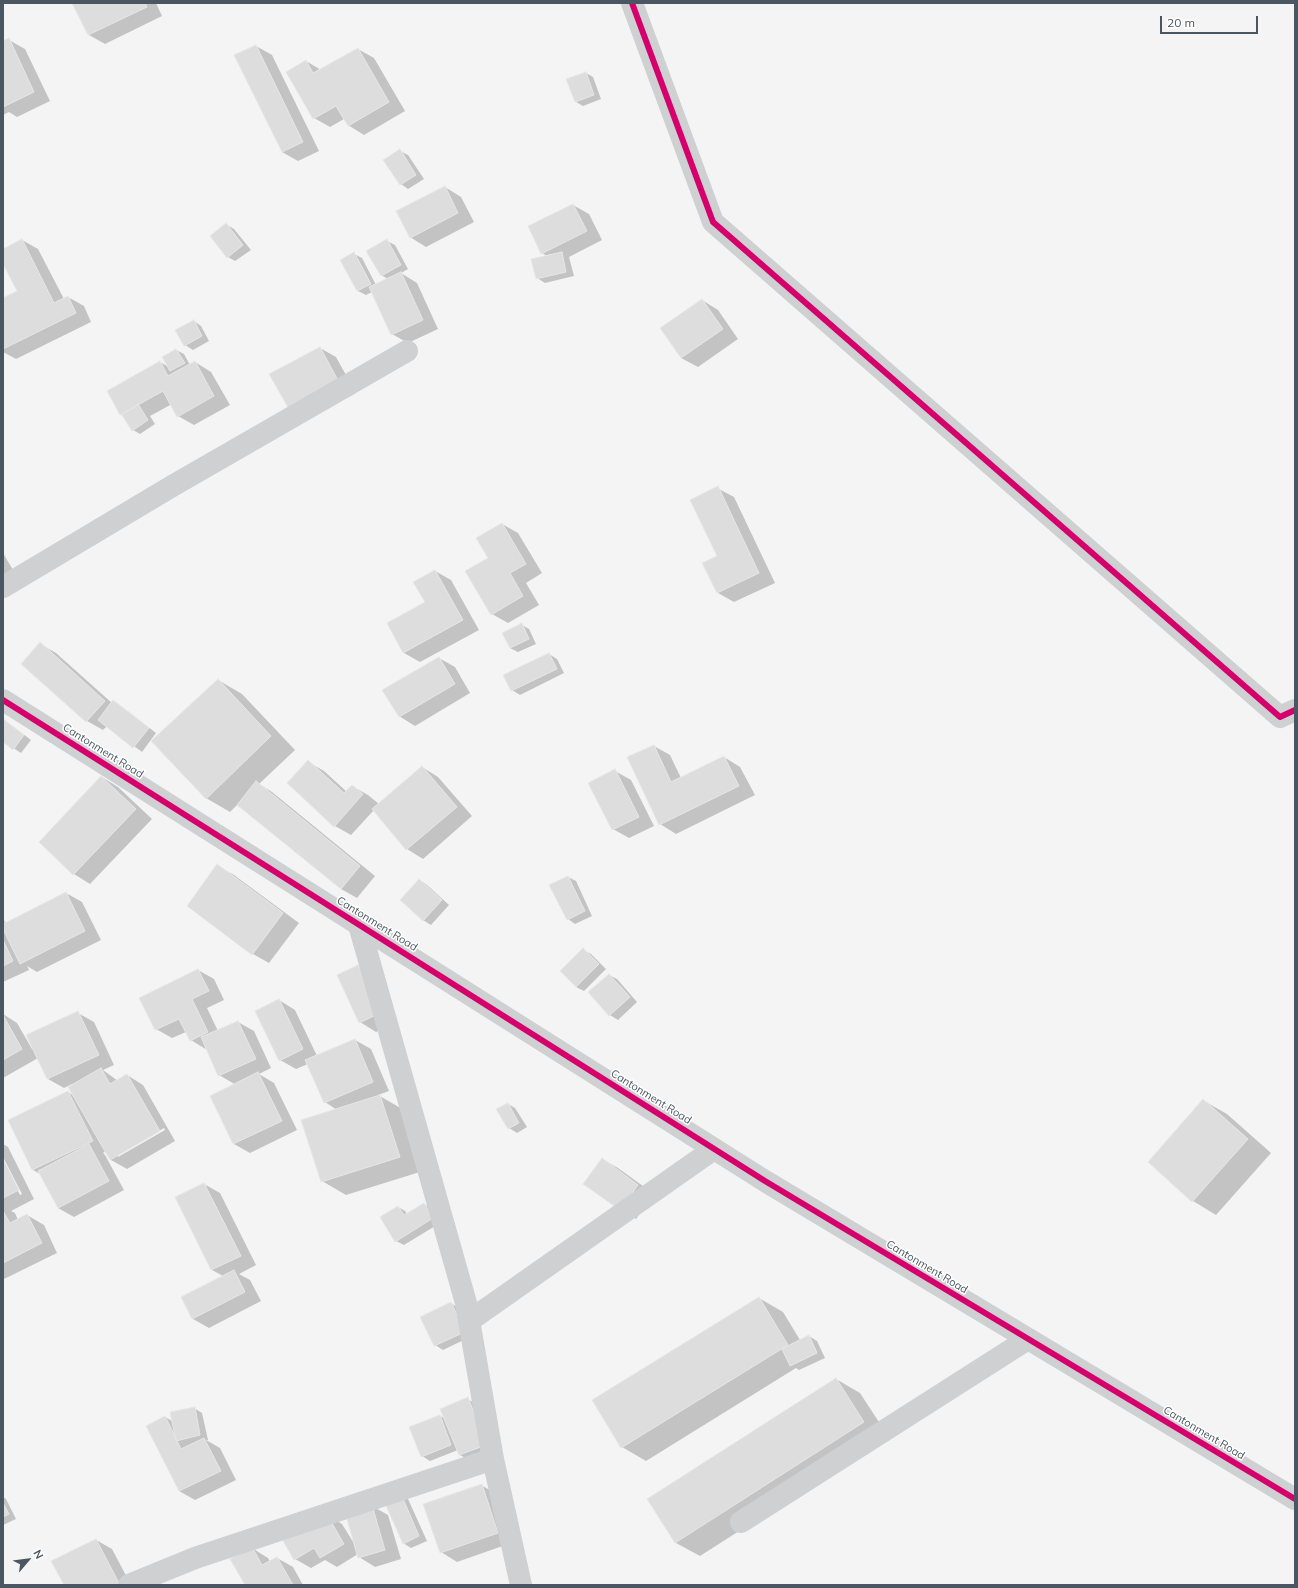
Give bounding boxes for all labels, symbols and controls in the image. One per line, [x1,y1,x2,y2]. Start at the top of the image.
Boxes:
scale bar [1162,8,1260,34]
text: 20 m [1167,15,1195,30]
street label: Cantonment Road [60,721,146,781]
street label: Cantonment Road [334,894,420,954]
street label: Cantonment Road [608,1067,694,1127]
street label: Cantonment Road [884,1237,970,1297]
street label: Cantonment Road [1161,1403,1247,1463]
north arrow [8,1540,48,1580]
text: N [30,1547,47,1561]

